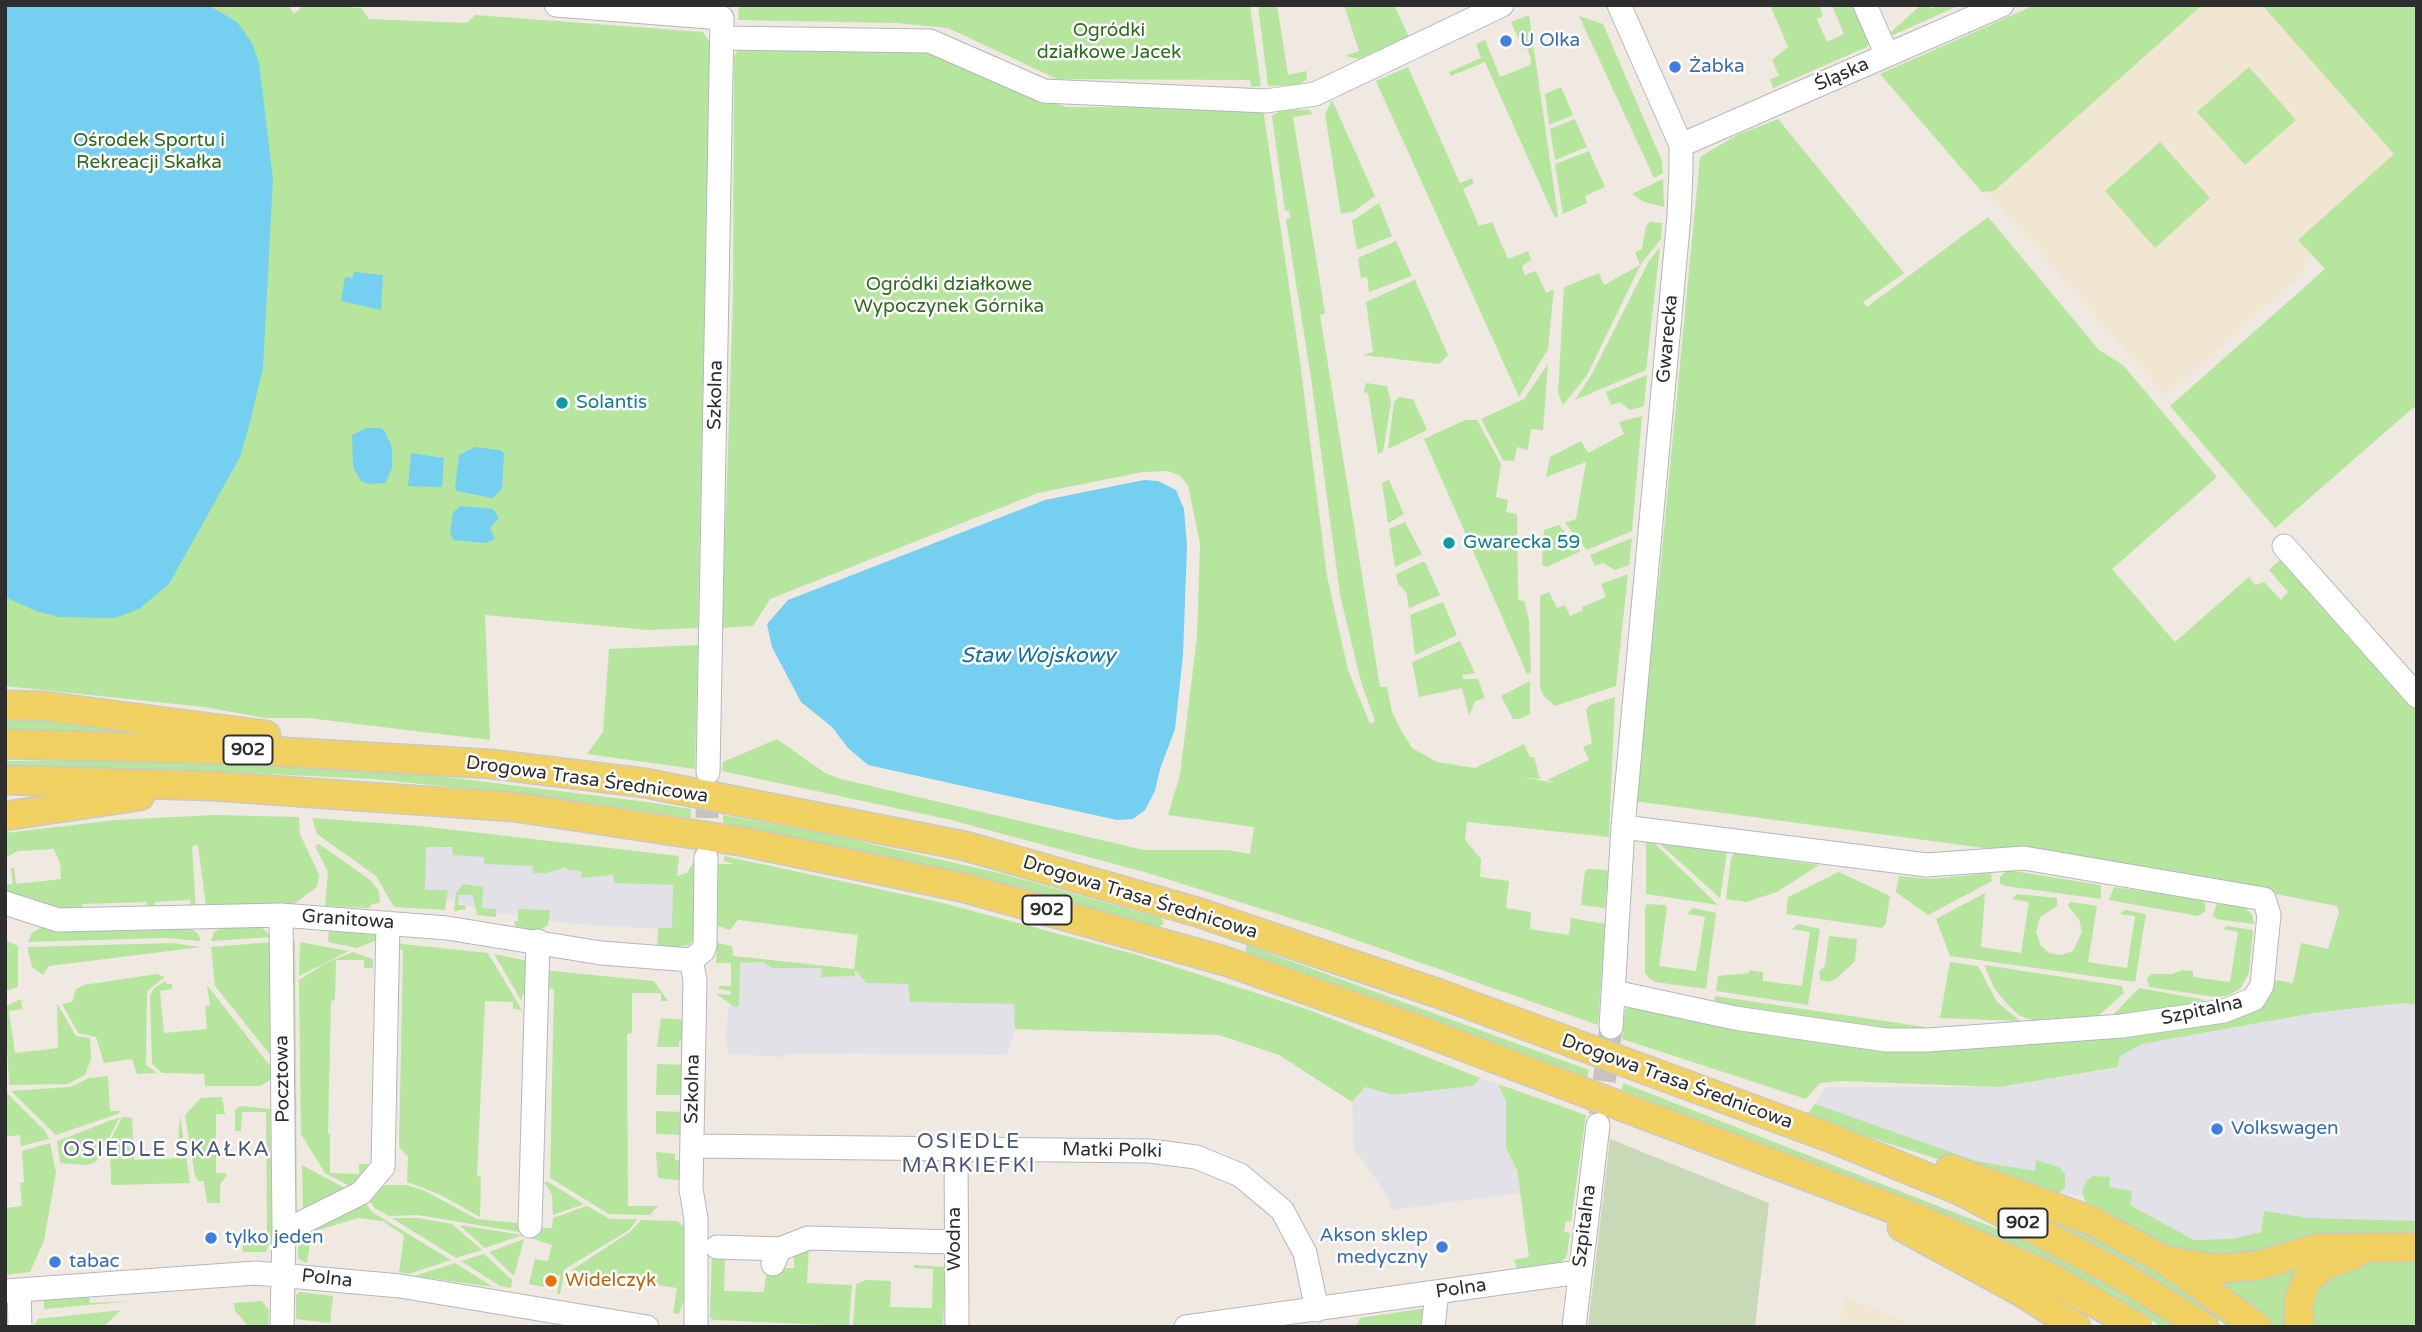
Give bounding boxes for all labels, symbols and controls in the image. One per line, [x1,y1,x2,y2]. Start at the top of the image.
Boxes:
park label: Ogródki działkowe Jacek [1037,20,1181,64]
place label: U Olka [1520,30,1580,52]
marker: U Olka [1498,33,1514,49]
street label: Śląska [1811,53,1873,97]
place label: Żabka [1689,56,1745,78]
marker: Żabka [1667,59,1683,75]
park label: Ośrodek Sportu i Rekreacji Skałka [73,130,225,174]
park label: Ogródki działkowe Wypoczynek Górnika [854,274,1044,318]
street label: Gwarecka [1653,294,1683,384]
street label: Szkolna [704,360,728,430]
place label: Solantis [576,392,647,414]
marker: Solantis [554,395,570,411]
place label: Gwarecka 59 [1463,532,1581,554]
marker: Gwarecka 59 [1441,535,1457,551]
water label: Staw Wojskowy [961,643,1115,669]
road number: 902 [224,736,272,764]
street label: Drogowa Trasa Średnicowa [464,752,710,808]
street label: Drogowa Trasa Średnicowa [1020,851,1260,945]
road number: 902 [1023,896,1072,925]
street label: Granitowa [301,905,395,935]
street label: Szpitalna [2159,991,2245,1031]
street label: Drogowa Trasa Średnicowa [1558,1029,1796,1135]
street label: Pocztowa [271,1035,295,1123]
street label: Szkolna [681,1054,705,1124]
place label: Volkswagen [2231,1118,2339,1140]
marker: Volkswagen [2209,1121,2225,1137]
district label: OSIEDLE MARKIEFKI [903,1129,1035,1179]
district label: OSIEDLE SKAŁKA [65,1137,269,1163]
street label: Matki Polki [1062,1139,1162,1163]
street label: Szpitalna [1569,1184,1601,1268]
street label: Wodna [944,1207,966,1271]
road number: 902 [1998,1208,2048,1238]
place label: Akson sklep medyczny [1320,1225,1428,1269]
place label: tylko jeden [225,1227,324,1249]
marker: tylko jeden [203,1230,219,1246]
marker: Akson sklep medyczny [1434,1239,1450,1255]
place label: tabac [69,1251,120,1273]
marker: tabac [47,1254,63,1270]
street label: Polna [300,1265,354,1293]
place label: Widelczyk [565,1270,656,1292]
marker: Widelczyk [543,1273,559,1289]
street label: Polna [1434,1274,1488,1304]

